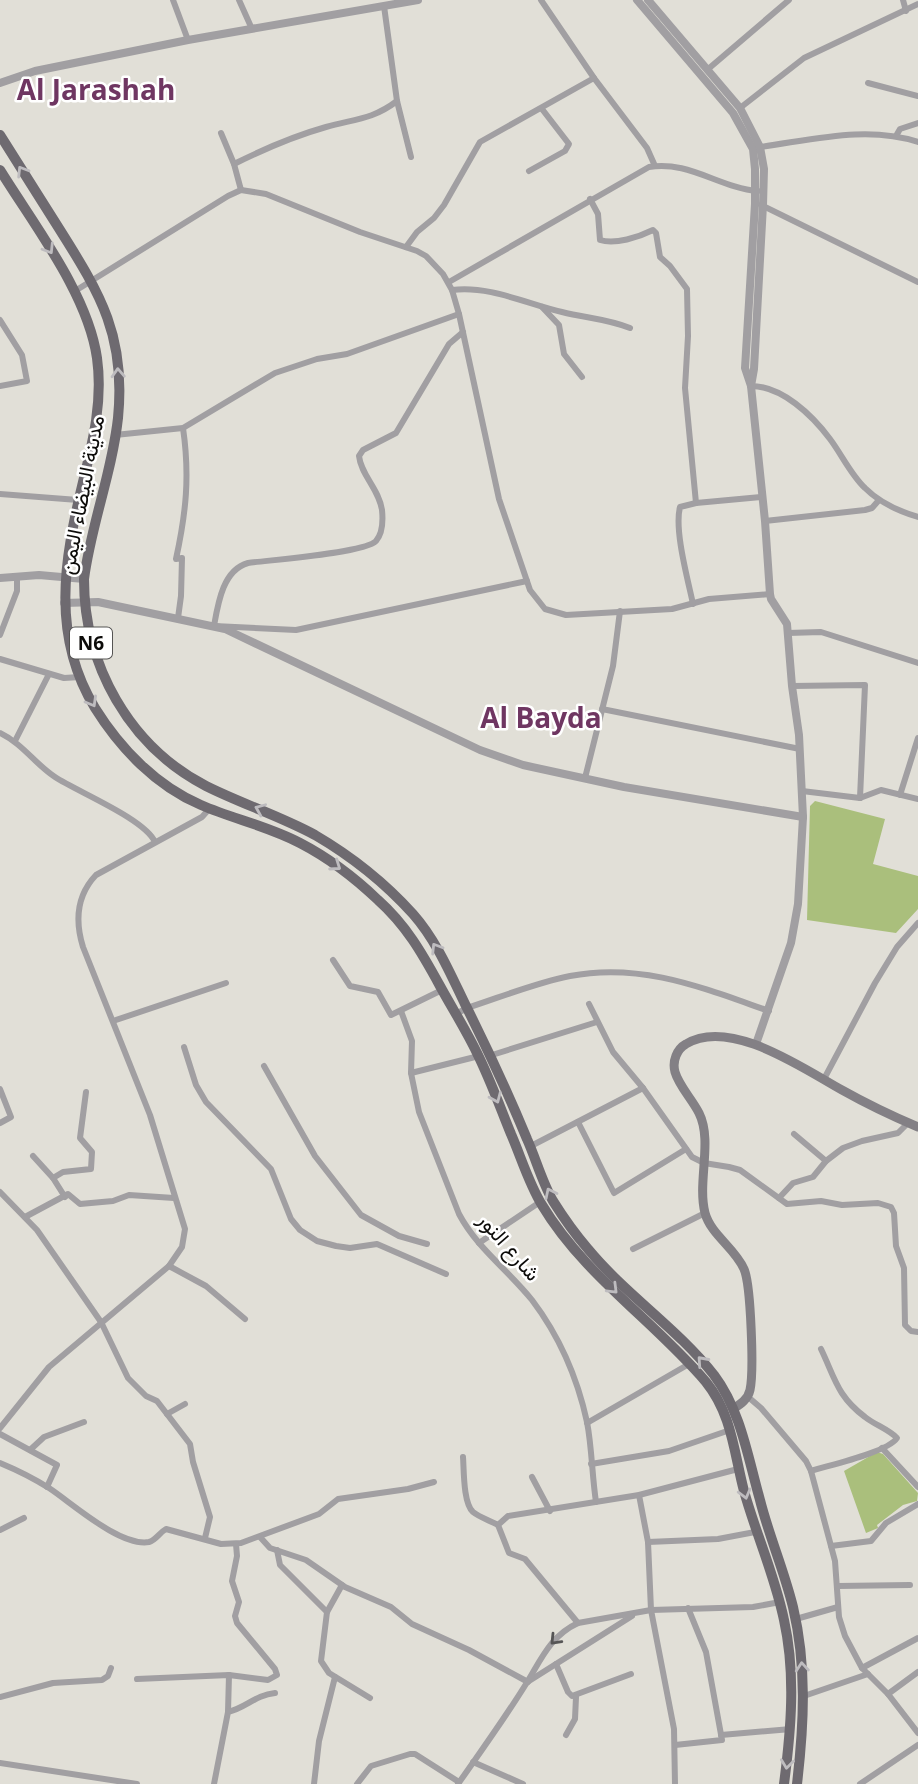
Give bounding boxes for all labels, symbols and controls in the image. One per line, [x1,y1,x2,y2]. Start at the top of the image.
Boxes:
district label: Al Jarashah [17,70,175,108]
one-way arrow [18,165,31,178]
one-way arrow [40,241,53,254]
one-way arrow [111,368,126,379]
street label: مدينة البيضاء اليمن [52,413,110,577]
road number: N6 [70,628,112,658]
one-way arrow [84,694,97,707]
district label: Al Bayda [480,698,602,736]
one-way arrow [255,804,267,818]
one-way arrow [328,858,341,870]
one-way arrow [431,942,444,955]
one-way arrow [488,1090,502,1103]
one-way arrow [545,1188,559,1200]
street label: شارع النور [471,1205,547,1287]
one-way arrow [604,1281,617,1294]
one-way arrow [698,1357,710,1370]
one-way arrow [737,1488,751,1500]
one-way arrow [551,1632,564,1645]
one-way arrow [795,1661,810,1672]
one-way arrow [779,1758,794,1770]

